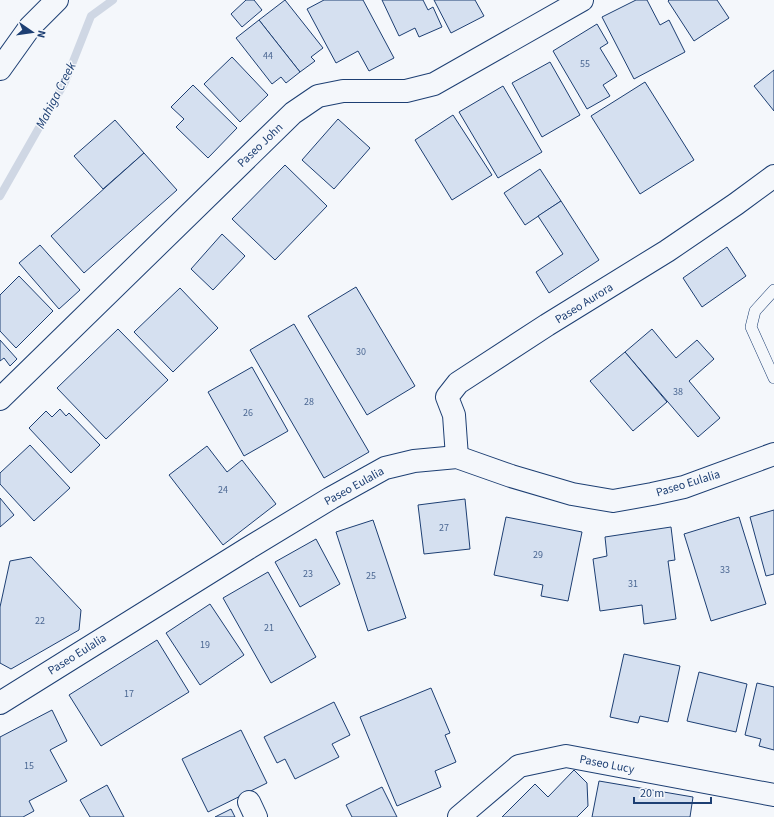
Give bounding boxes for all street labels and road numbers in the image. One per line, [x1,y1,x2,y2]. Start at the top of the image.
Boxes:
street label: Paseo John [234,119,287,171]
street label: Paseo Aurora [552,279,617,328]
street label: Paseo Eulalia [321,463,387,510]
street label: Paseo Eulalia [654,466,722,501]
street label: Paseo Eulalia [45,630,110,679]
street label: Paseo Lucy [578,751,636,778]

